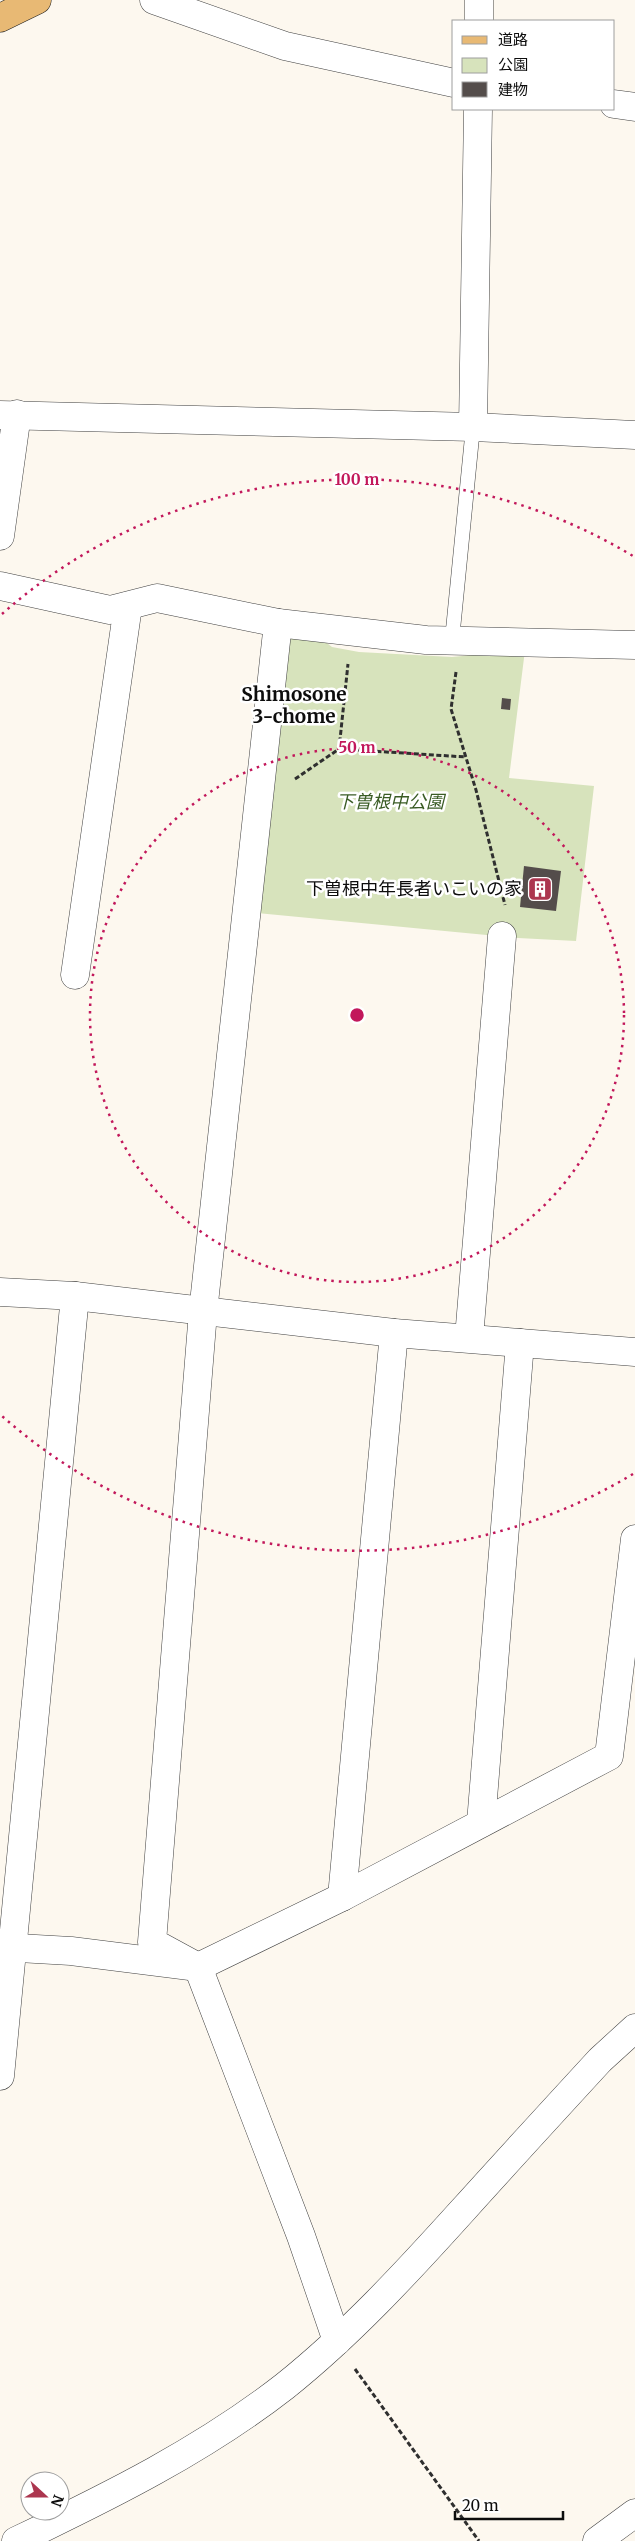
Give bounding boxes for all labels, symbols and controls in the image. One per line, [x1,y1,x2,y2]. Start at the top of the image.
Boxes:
legend [452,20,615,110]
text: 道路 [498,30,528,49]
text: 公園 [498,55,528,74]
text: 建物 [498,80,528,99]
text: 100 m [335,470,379,489]
district label: Shimosone 3-chome [241,682,347,728]
text: 50 m [338,738,376,757]
park label: 下曽根中公園 [336,790,447,813]
building icon: 下曽根中年長者いこいの家 [527,876,553,902]
place label: 下曽根中年長者いこいの家 [306,877,522,900]
centre of rings [348,1006,366,1024]
north arrow [20,2471,70,2521]
scale bar [455,2488,562,2520]
text: N [47,2492,68,2509]
text: 20 m [462,2496,499,2515]

